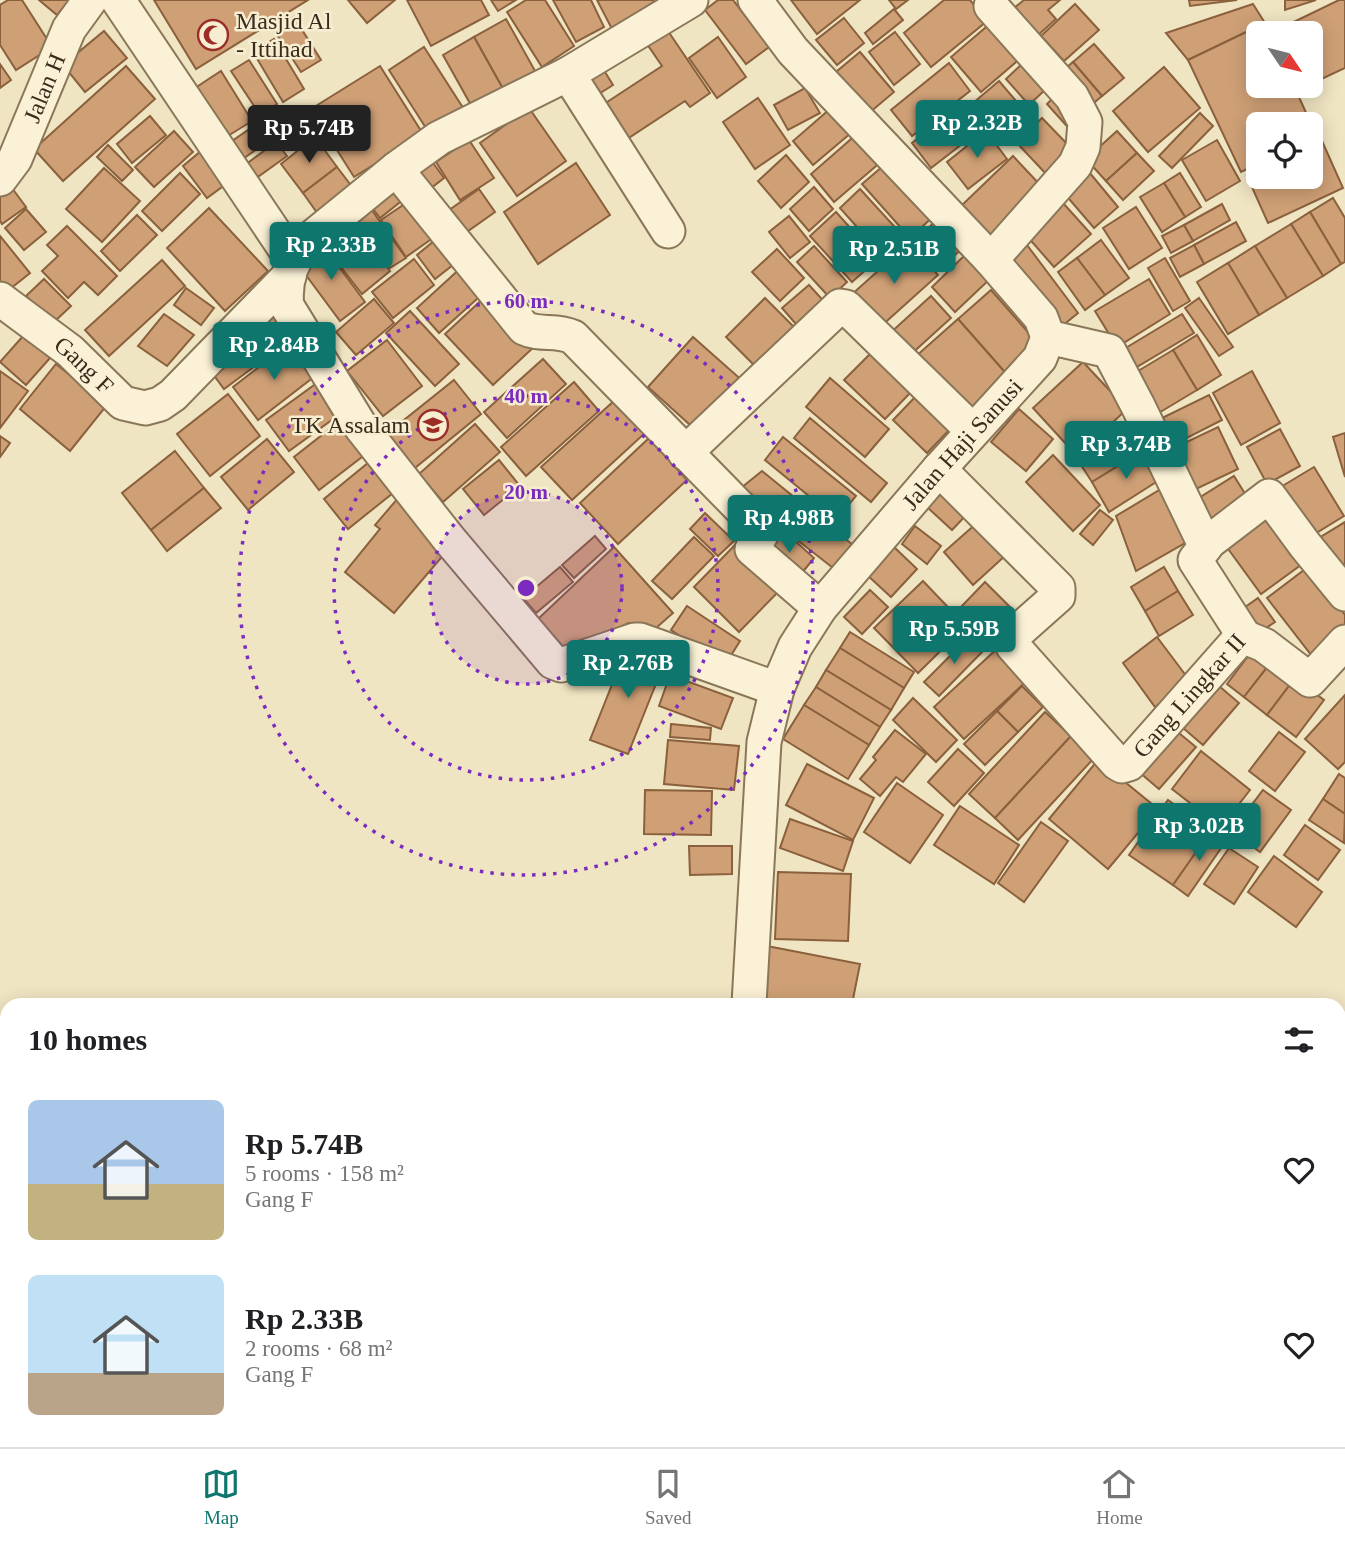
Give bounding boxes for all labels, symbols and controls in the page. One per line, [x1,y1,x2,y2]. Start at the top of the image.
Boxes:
place label: Masjid Al - Ittihad [236,8,332,62]
mosque icon: Masjid Al - Ittihad [196,18,230,52]
north arrow [1246,21,1323,98]
map controls [1246,21,1323,189]
street label: Jalan H [19,49,70,126]
pin: Rp 2.32B [905,100,1049,160]
pin: Rp 5.74B [237,106,381,165]
text: Rp 2.32B [932,110,1022,135]
button: locate [1246,112,1323,189]
text: Rp 5.74B [264,115,354,140]
pin: Rp 2.33B [259,222,403,282]
pin: Rp 2.51B [822,226,966,286]
text: Rp 2.33B [286,232,376,257]
text: Rp 2.51B [849,236,939,261]
text: 60 m [504,289,548,313]
pin: Rp 2.84B [202,322,346,382]
street label: Gang F [49,331,119,399]
text: Rp 2.84B [229,332,319,357]
street label: Jalan Haji Sanusi [897,373,1028,515]
text: 40 m [504,384,548,408]
school or university icon: TK Assalam [416,408,450,442]
place label: TK Assalam [291,412,410,438]
pin: Rp 3.74B [1054,421,1198,481]
text: Rp 3.74B [1081,431,1171,456]
text: 20 m [504,480,548,504]
pin: Rp 4.98B [717,496,861,555]
text: Rp 4.98B [744,505,834,530]
centre of rings [514,576,538,600]
pin: Rp 5.59B [882,606,1026,666]
text: Rp 5.59B [909,616,999,641]
street label: Gang Lingkar II [1128,629,1251,763]
pin: Rp 2.76B [556,640,700,700]
text: Rp 2.76B [583,650,673,675]
pin: Rp 3.02B [1127,804,1271,863]
text: Rp 3.02B [1154,813,1244,838]
icon: filters [1280,1021,1318,1059]
text: 10 homes [28,1023,147,1056]
text: Rp 5.74B [245,1127,363,1160]
icon: home [84,1128,168,1212]
icon: heart [1280,1151,1318,1189]
text: 5 rooms · 158 m² [245,1161,404,1186]
text: Gang F [245,1187,313,1212]
text: Rp 2.33B [245,1302,363,1335]
icon: home [84,1303,168,1387]
icon: heart [1280,1326,1318,1364]
text: 2 rooms · 68 m² [245,1336,392,1361]
text: Gang F [245,1362,313,1387]
tab: Map [202,1465,240,1529]
tab: Saved [645,1465,691,1529]
tab: Home [1096,1465,1143,1529]

